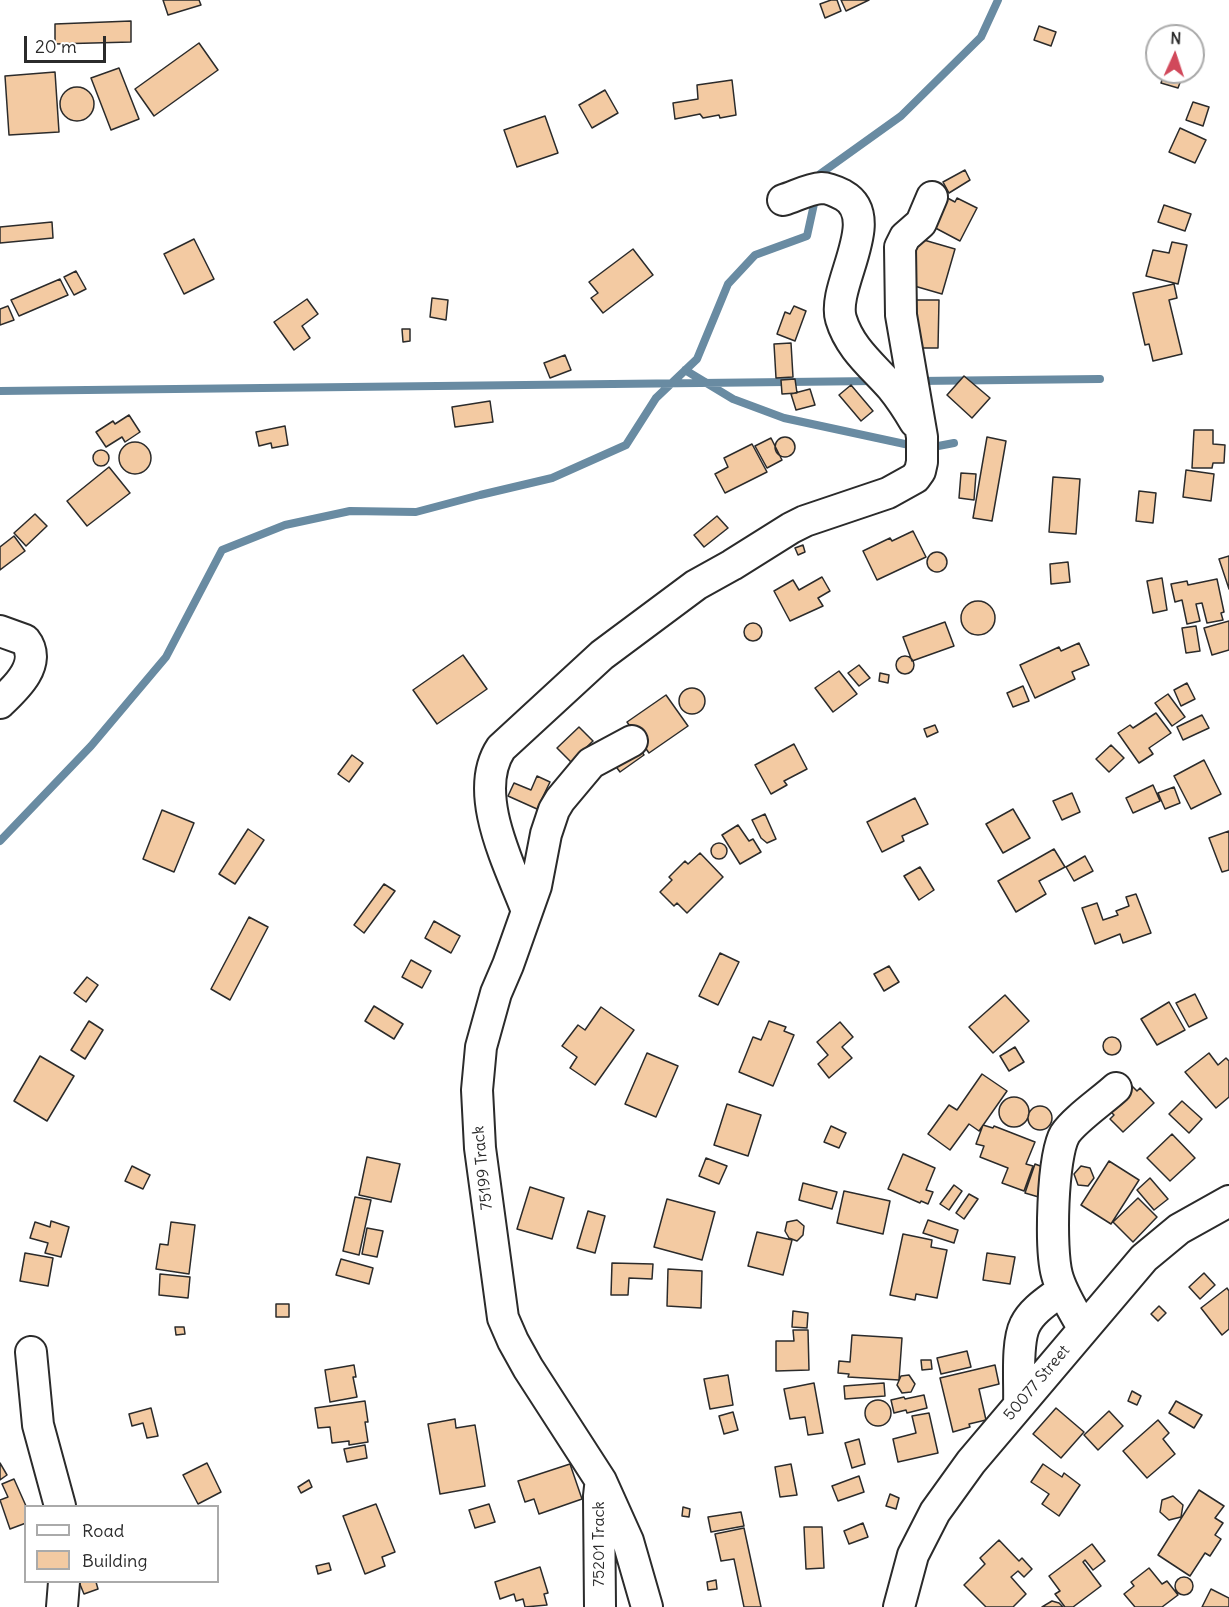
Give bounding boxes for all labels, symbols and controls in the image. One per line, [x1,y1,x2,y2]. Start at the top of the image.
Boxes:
scale bar [27,24,110,62]
north arrow [1145,24,1205,84]
text: N [1170,28,1182,48]
text: 20 m [35,35,77,58]
street label: 75199 Track [469,1125,497,1211]
street label: 50077 Street [1000,1342,1074,1424]
street label: 75201 Track [589,1501,609,1587]
legend [24,1505,219,1583]
text: Road [82,1519,124,1542]
text: Building [82,1549,147,1572]

